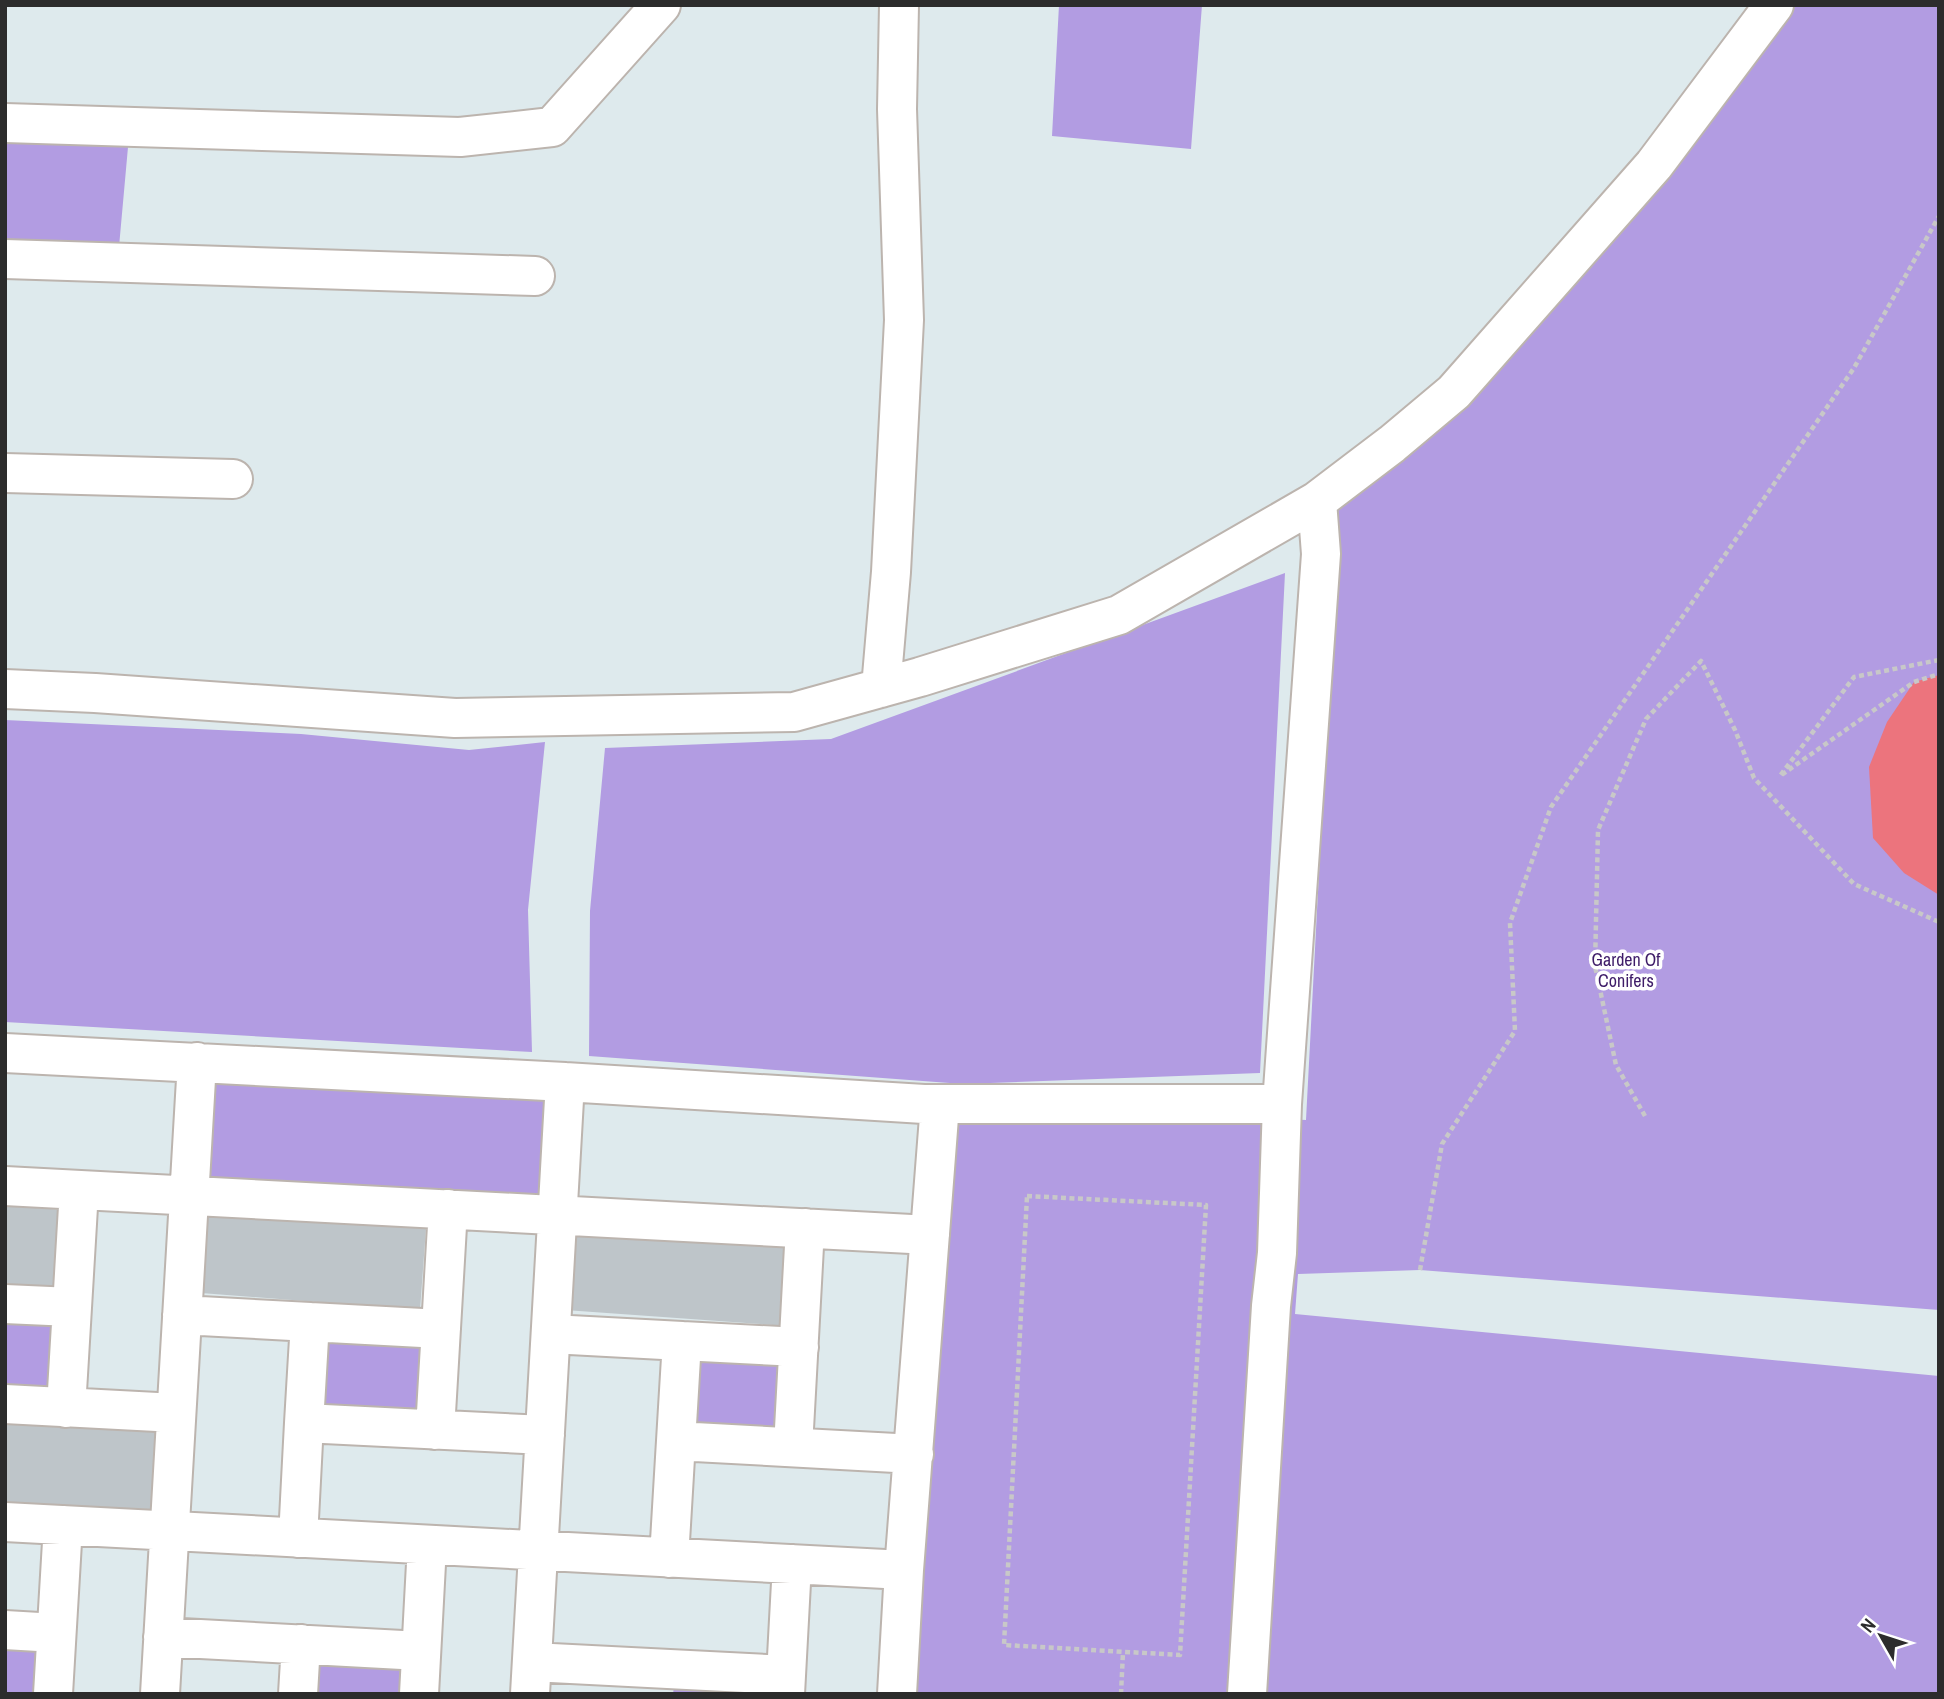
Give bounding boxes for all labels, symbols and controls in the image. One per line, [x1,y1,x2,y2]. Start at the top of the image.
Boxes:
park label: Garden Of Conifers [1592,947,1661,993]
north arrow [1846,1601,1916,1671]
text: N [1854,1613,1881,1638]

